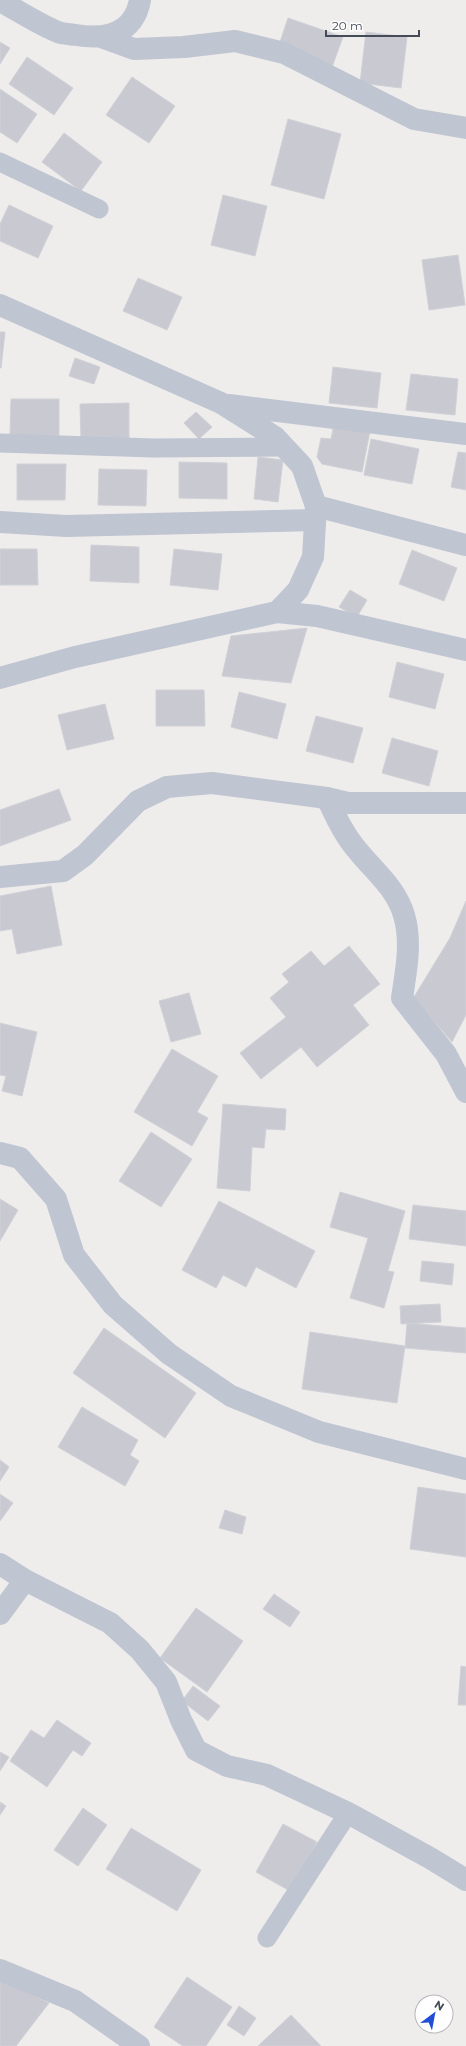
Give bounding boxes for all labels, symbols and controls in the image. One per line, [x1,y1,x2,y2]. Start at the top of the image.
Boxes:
scale bar [326,12,419,38]
text: 20 m [332,18,363,33]
north arrow [414,1994,454,2034]
text: N [432,1997,447,2014]

